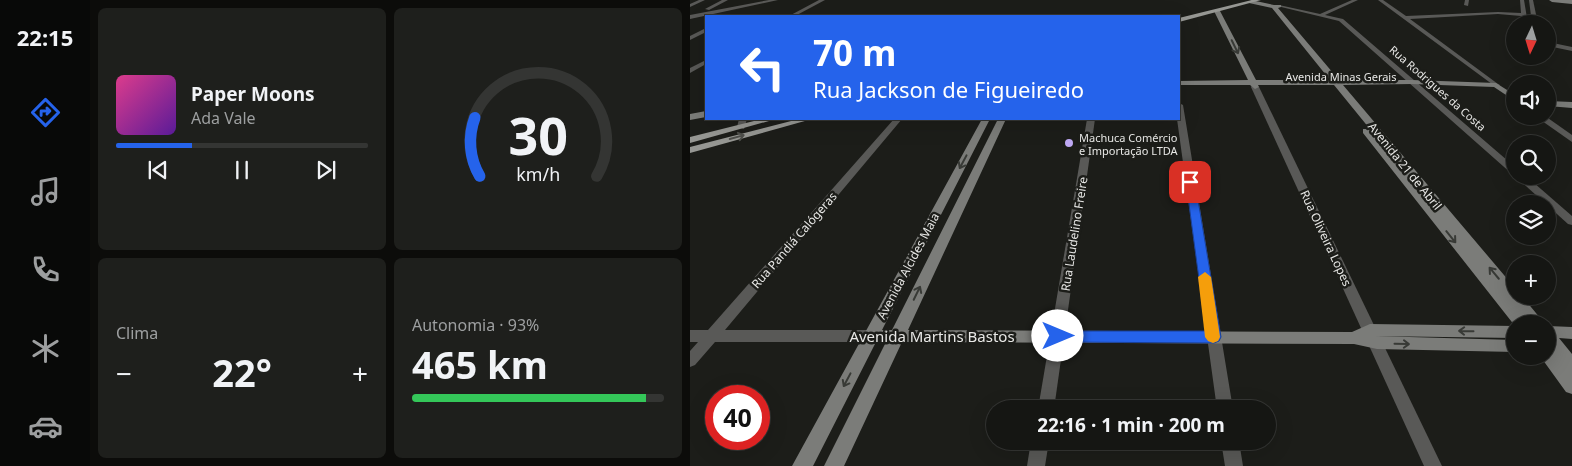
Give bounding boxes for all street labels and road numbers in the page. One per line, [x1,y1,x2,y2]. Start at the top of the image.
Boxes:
street label: Rua Rodrigues da Costa [1387,42,1489,134]
street label: Avenida Minas Gerais [1286,69,1396,84]
street label: Avenida 21 de Abril [1364,118,1446,214]
street label: Rua Laudelino Freire [1057,175,1091,292]
street label: Rua Oliveira Lopes [1296,187,1356,289]
street label: Rua Pandiá Calógeras [747,188,841,292]
street label: Avenida Alcides Maia [873,210,943,322]
street label: Avenida Martins Bastos [849,326,1015,346]

